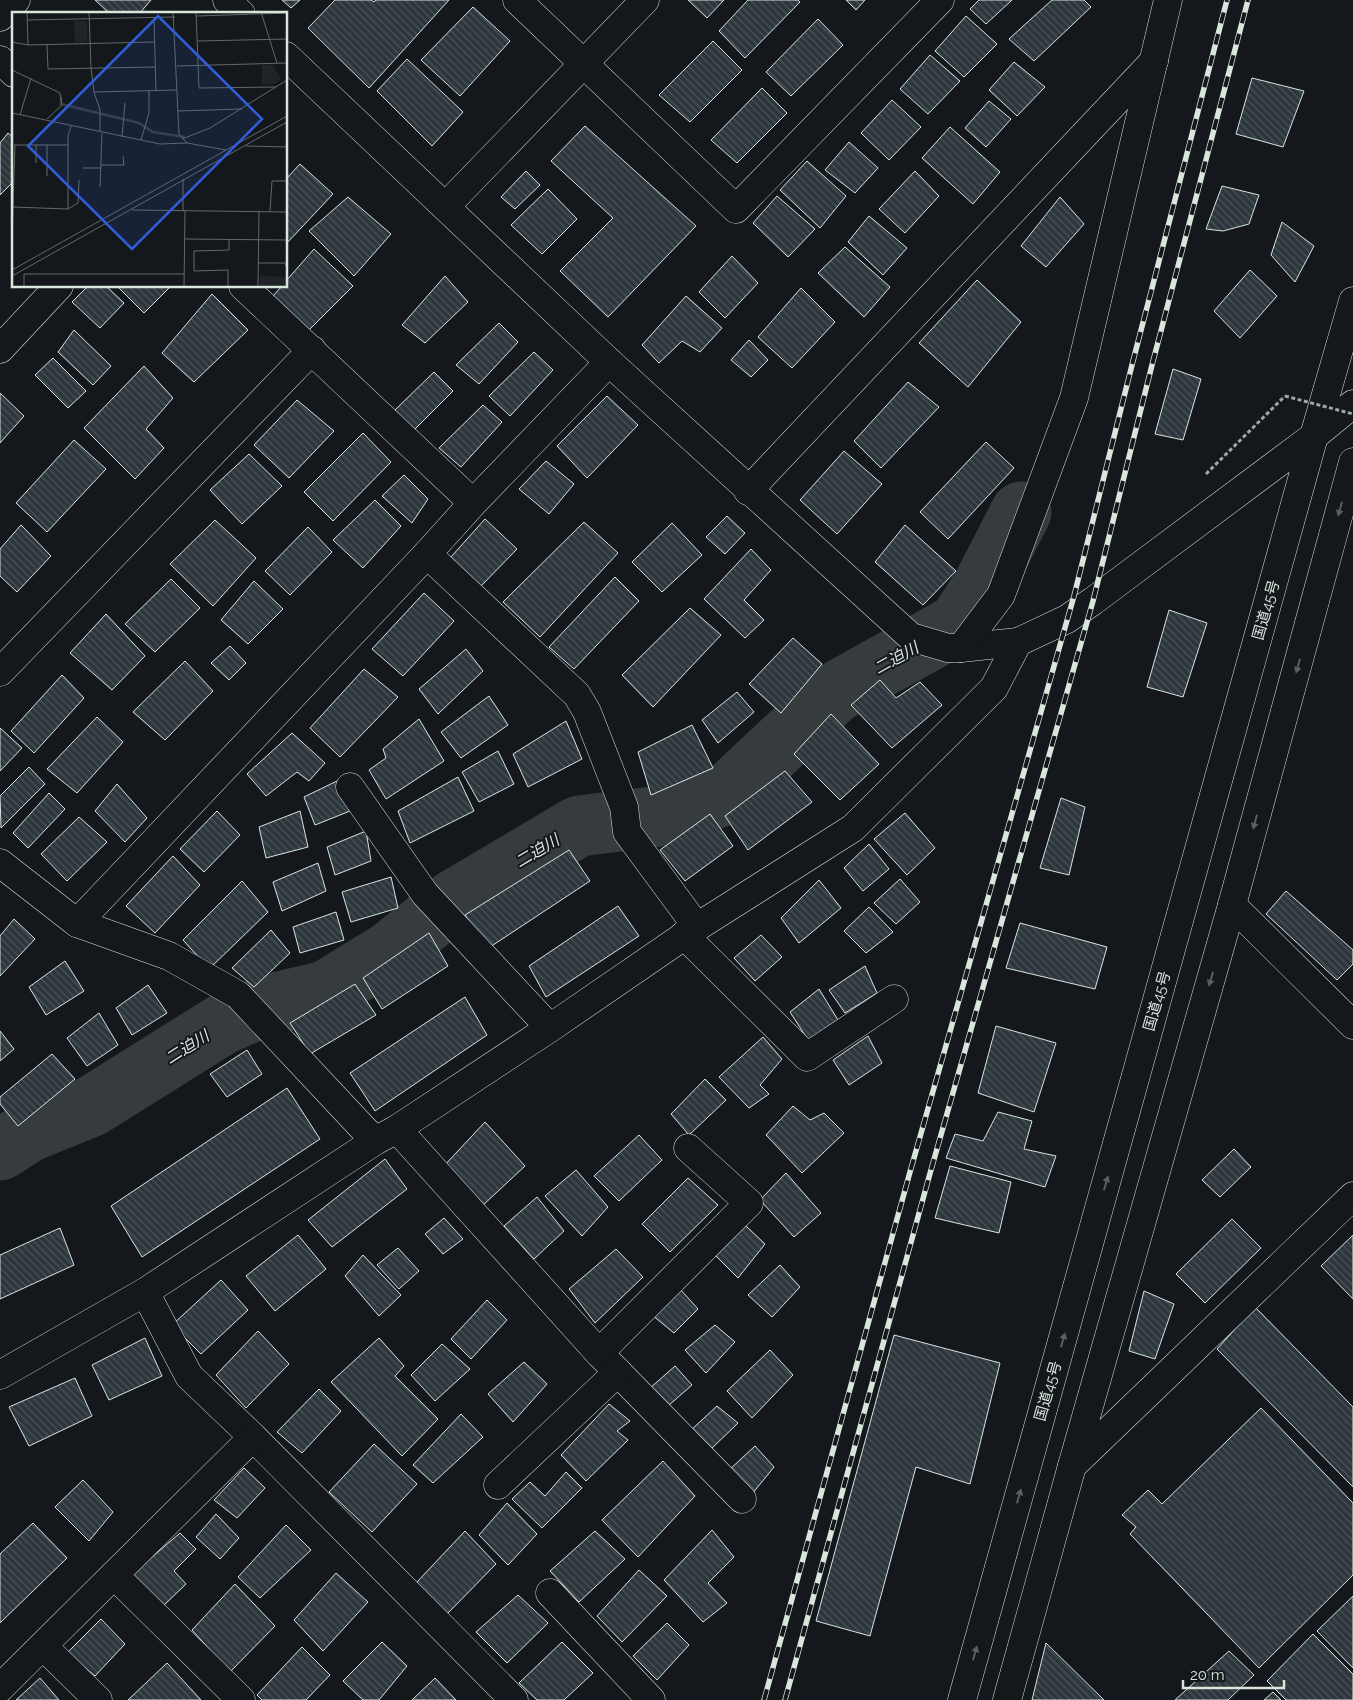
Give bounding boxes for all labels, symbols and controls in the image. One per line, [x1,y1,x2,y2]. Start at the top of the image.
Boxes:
inset map [12,12,288,288]
one-way arrow [1336,501,1344,516]
street label: 国道45号 [1249,578,1283,642]
water label: 二迫川 [870,637,923,678]
one-way arrow [1293,658,1301,673]
one-way arrow [1251,815,1259,830]
water label: 二迫川 [512,829,564,872]
street label: 国道45号 [1140,969,1174,1033]
one-way arrow [1207,971,1215,986]
water label: 二迫川 [162,1025,214,1068]
one-way arrow [1103,1176,1111,1191]
one-way arrow [1059,1332,1067,1347]
street label: 国道45号 [1031,1359,1065,1423]
one-way arrow [1015,1489,1023,1504]
one-way arrow [972,1645,980,1660]
scale bar [1183,1658,1284,1690]
text: 20 m [1190,1666,1225,1684]

